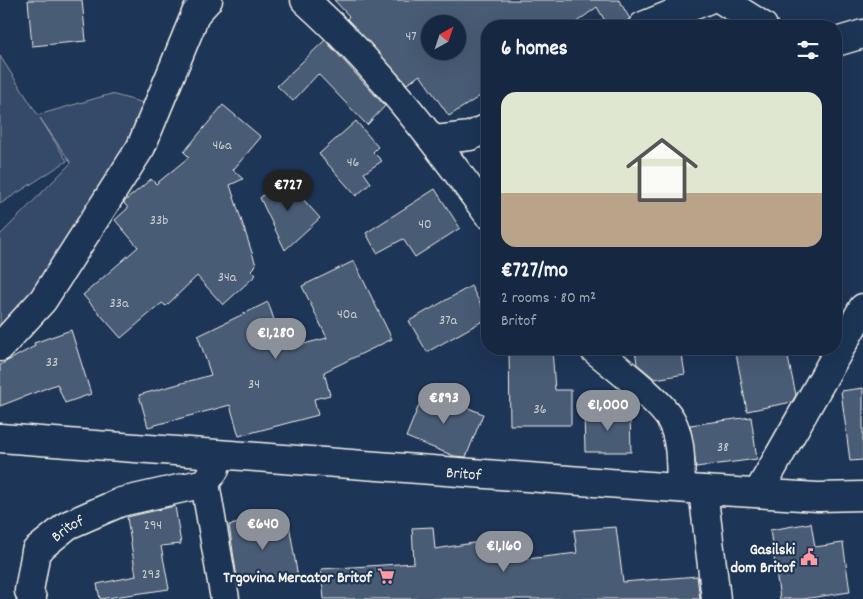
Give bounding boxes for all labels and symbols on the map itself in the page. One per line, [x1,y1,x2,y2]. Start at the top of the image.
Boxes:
north arrow [421,15,466,60]
house number: 47 [405,27,417,47]
house number: 46a [212,136,232,156]
house number: 46 [347,153,359,173]
pin: €727 [258,170,318,212]
house number: 33b [150,211,168,231]
house number: 40 [418,215,432,235]
house number: 34a [218,268,237,288]
house number: 33a [110,294,129,314]
house number: 40a [337,305,357,325]
house number: 37a [439,311,457,331]
pin: €1,280 [235,318,317,360]
house number: 33 [46,353,58,373]
house number: 34 [248,375,260,395]
pin: €893 [414,382,474,425]
pin: €1,000 [567,390,649,432]
house number: 36 [533,400,547,420]
house number: 38 [717,438,729,458]
street label: Britof [445,462,482,488]
pin: €640 [233,508,293,551]
street label: Britof [47,511,88,548]
house number: 294 [144,516,162,536]
pin: €1,160 [463,530,545,573]
place label: Gasilski dom Britof [731,539,796,580]
public building icon: Gasilski dom Britof [799,547,819,567]
house number: 293 [142,565,160,585]
supermarket icon: Trgovina Mercator Britof [376,566,396,586]
place label: Trgovina Mercator Britof [223,567,373,590]

